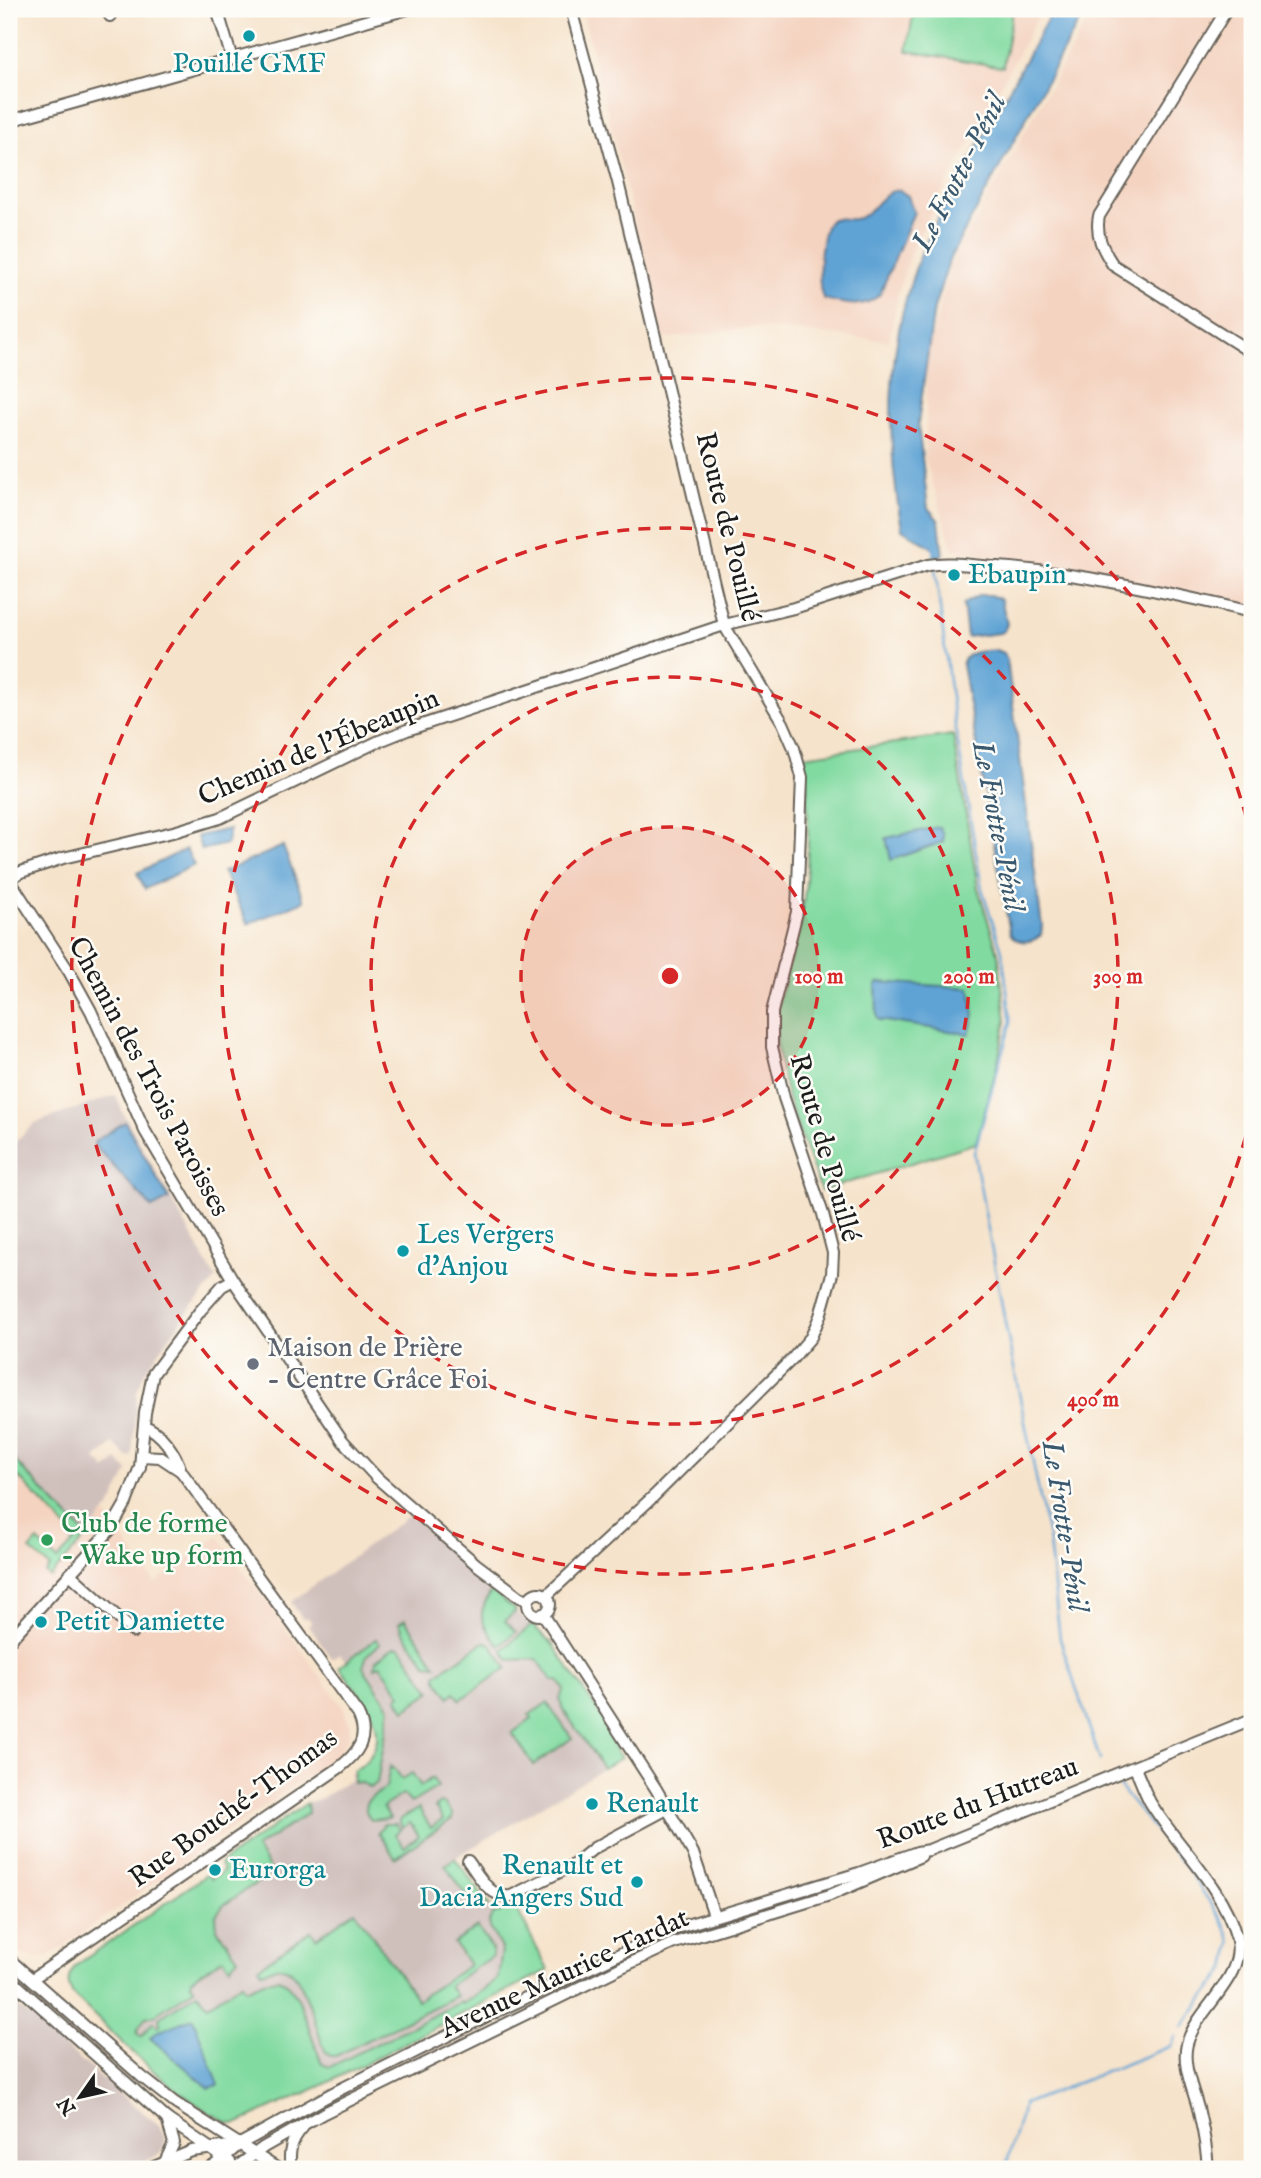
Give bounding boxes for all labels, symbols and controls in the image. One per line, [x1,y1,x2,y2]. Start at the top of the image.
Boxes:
marker: Pouillé GMF [241,28,257,44]
place label: Pouillé GMF [172,47,326,82]
water label: Le Frotte-Pénil [903,85,1018,260]
street label: Route de Pouillé [687,429,767,625]
place label: Ebaupin [968,558,1067,593]
marker: Ebaupin [946,567,962,583]
street label: Chemin de l'Ébeaupin [193,680,445,815]
water label: Le Frotte-Pénil [962,737,1033,917]
street label: Chemin des Trois Paroisses [59,931,237,1223]
centre of rings [658,964,682,988]
text: 100 m [794,964,844,991]
text: 200 m [943,964,995,991]
text: 300 m [1093,964,1143,991]
street label: Route de Pouillé [780,1050,868,1246]
place label: Les Vergers d'Anjou [417,1218,554,1285]
marker: Les Vergers d'Anjou [395,1243,411,1259]
place label: Maison de Prière - Centre Grâce Foi [267,1331,488,1398]
marker: Maison de Prière - Centre Grâce Foi [245,1356,261,1372]
text: 400 m [1067,1387,1120,1414]
water label: Le Frotte-Pénil [1032,1437,1097,1617]
place label: Club de forme - Wake up form [61,1507,244,1574]
marker: Club de forme - Wake up form [39,1532,55,1548]
place label: Petit Damiette [55,1605,225,1640]
marker: Petit Damiette [33,1614,49,1630]
street label: Rue Bouché-Thomas [123,1722,345,1896]
street label: Route du Hutreau [873,1750,1083,1858]
place label: Renault [606,1787,699,1822]
marker: Renault [584,1796,600,1812]
place label: Renault et Dacia Angers Sud [419,1849,623,1916]
place label: Eurorga [229,1853,327,1888]
marker: Eurorga [207,1862,223,1878]
marker: Renault et Dacia Angers Sud [629,1874,645,1890]
street label: Avenue Maurice Tardat [434,1901,695,2047]
north arrow [46,2062,116,2132]
text: N [53,2091,83,2120]

